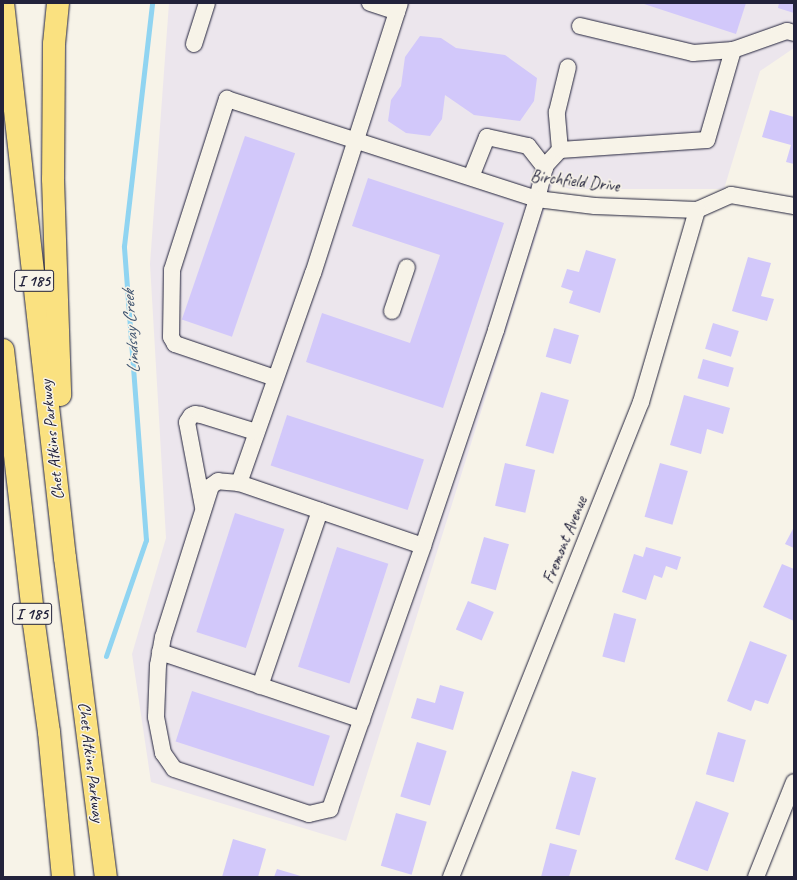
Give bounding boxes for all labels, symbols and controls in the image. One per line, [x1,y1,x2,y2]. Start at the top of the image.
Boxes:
street label: Birchfield Drive [529,165,621,197]
road number: I 185 [14,267,54,295]
water label: Lindsay Creek [117,290,145,374]
street label: Chet Atkins Parkway [36,379,68,501]
street label: Fremont Avenue [538,494,592,586]
road number: I 185 [12,600,52,628]
street label: Chet Atkins Parkway [74,701,108,823]

